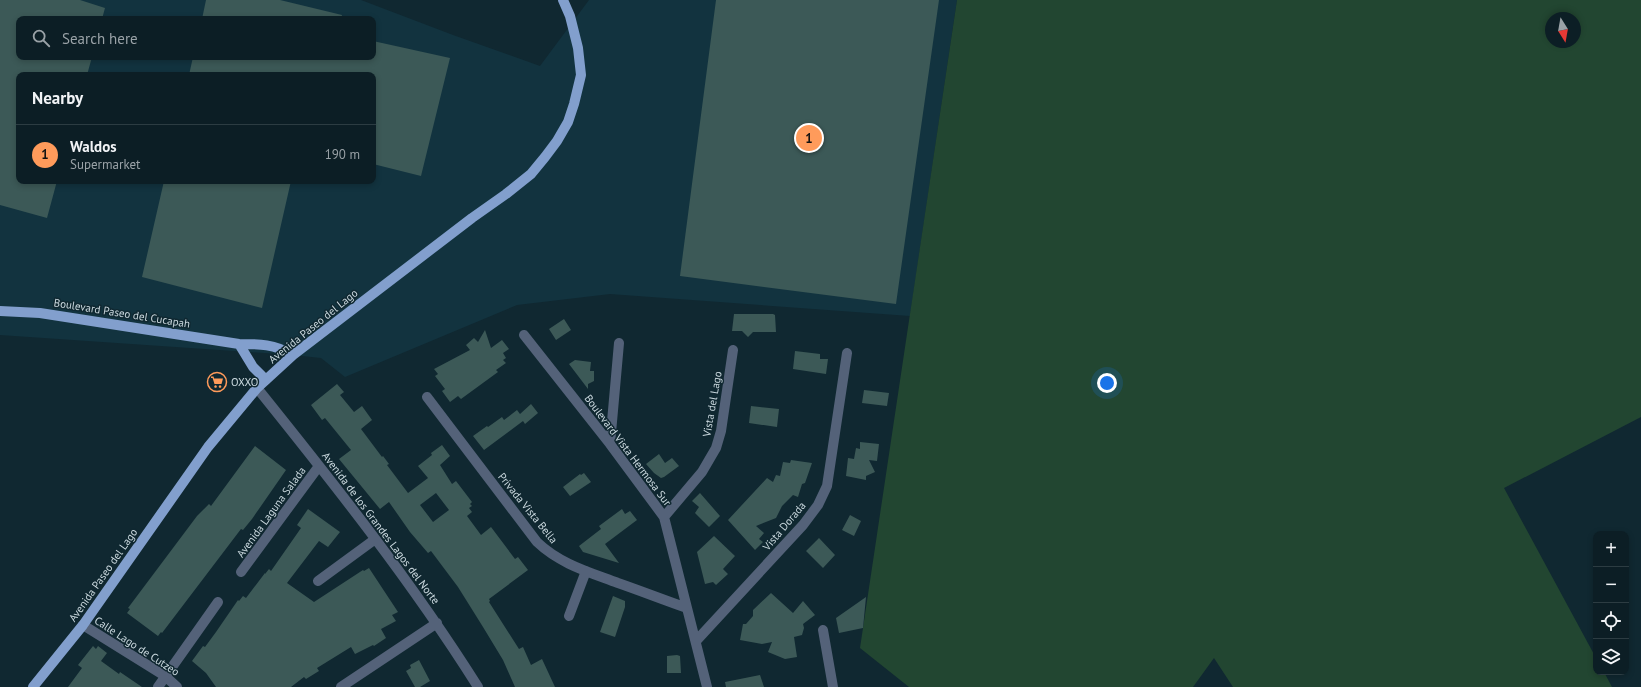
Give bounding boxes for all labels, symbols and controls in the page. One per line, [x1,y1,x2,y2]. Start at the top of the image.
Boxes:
north arrow [1545,12,1581,48]
search box [16,16,376,60]
icon: search [30,27,52,49]
text: Search here [62,29,138,48]
text: Nearby [32,87,83,109]
pin: 1 [796,123,822,153]
text: Waldos [70,137,117,156]
text: 1 [41,146,49,163]
text: 190 m [325,146,360,163]
text: Supermarket [70,156,140,173]
street label: Avenida Paseo del Lago [266,286,360,366]
street label: Boulevard Paseo del Cucapah [53,295,191,331]
street label: Vista del Lago [699,370,725,439]
supermarket icon: OXXO [206,371,228,393]
your location [1097,373,1117,393]
place label: OXXO [231,375,258,389]
street label: Boulevard Vista Hermosa Sur [582,392,675,509]
street label: Avenida de los Grandes Lagos del Norte [319,449,443,607]
street label: Avenida Laguna Salada [233,464,309,560]
street label: Privada Vista Bella [495,470,561,546]
street label: Vista Dorada [759,499,809,554]
street label: Avenida Paseo del Lago [66,526,141,624]
map controls [1593,531,1629,675]
button: + [1593,531,1629,567]
button: − [1593,567,1629,603]
button: locate [1593,603,1629,639]
street label: Calle Lago de Cutzeo [92,613,182,679]
button: layers [1593,639,1629,675]

